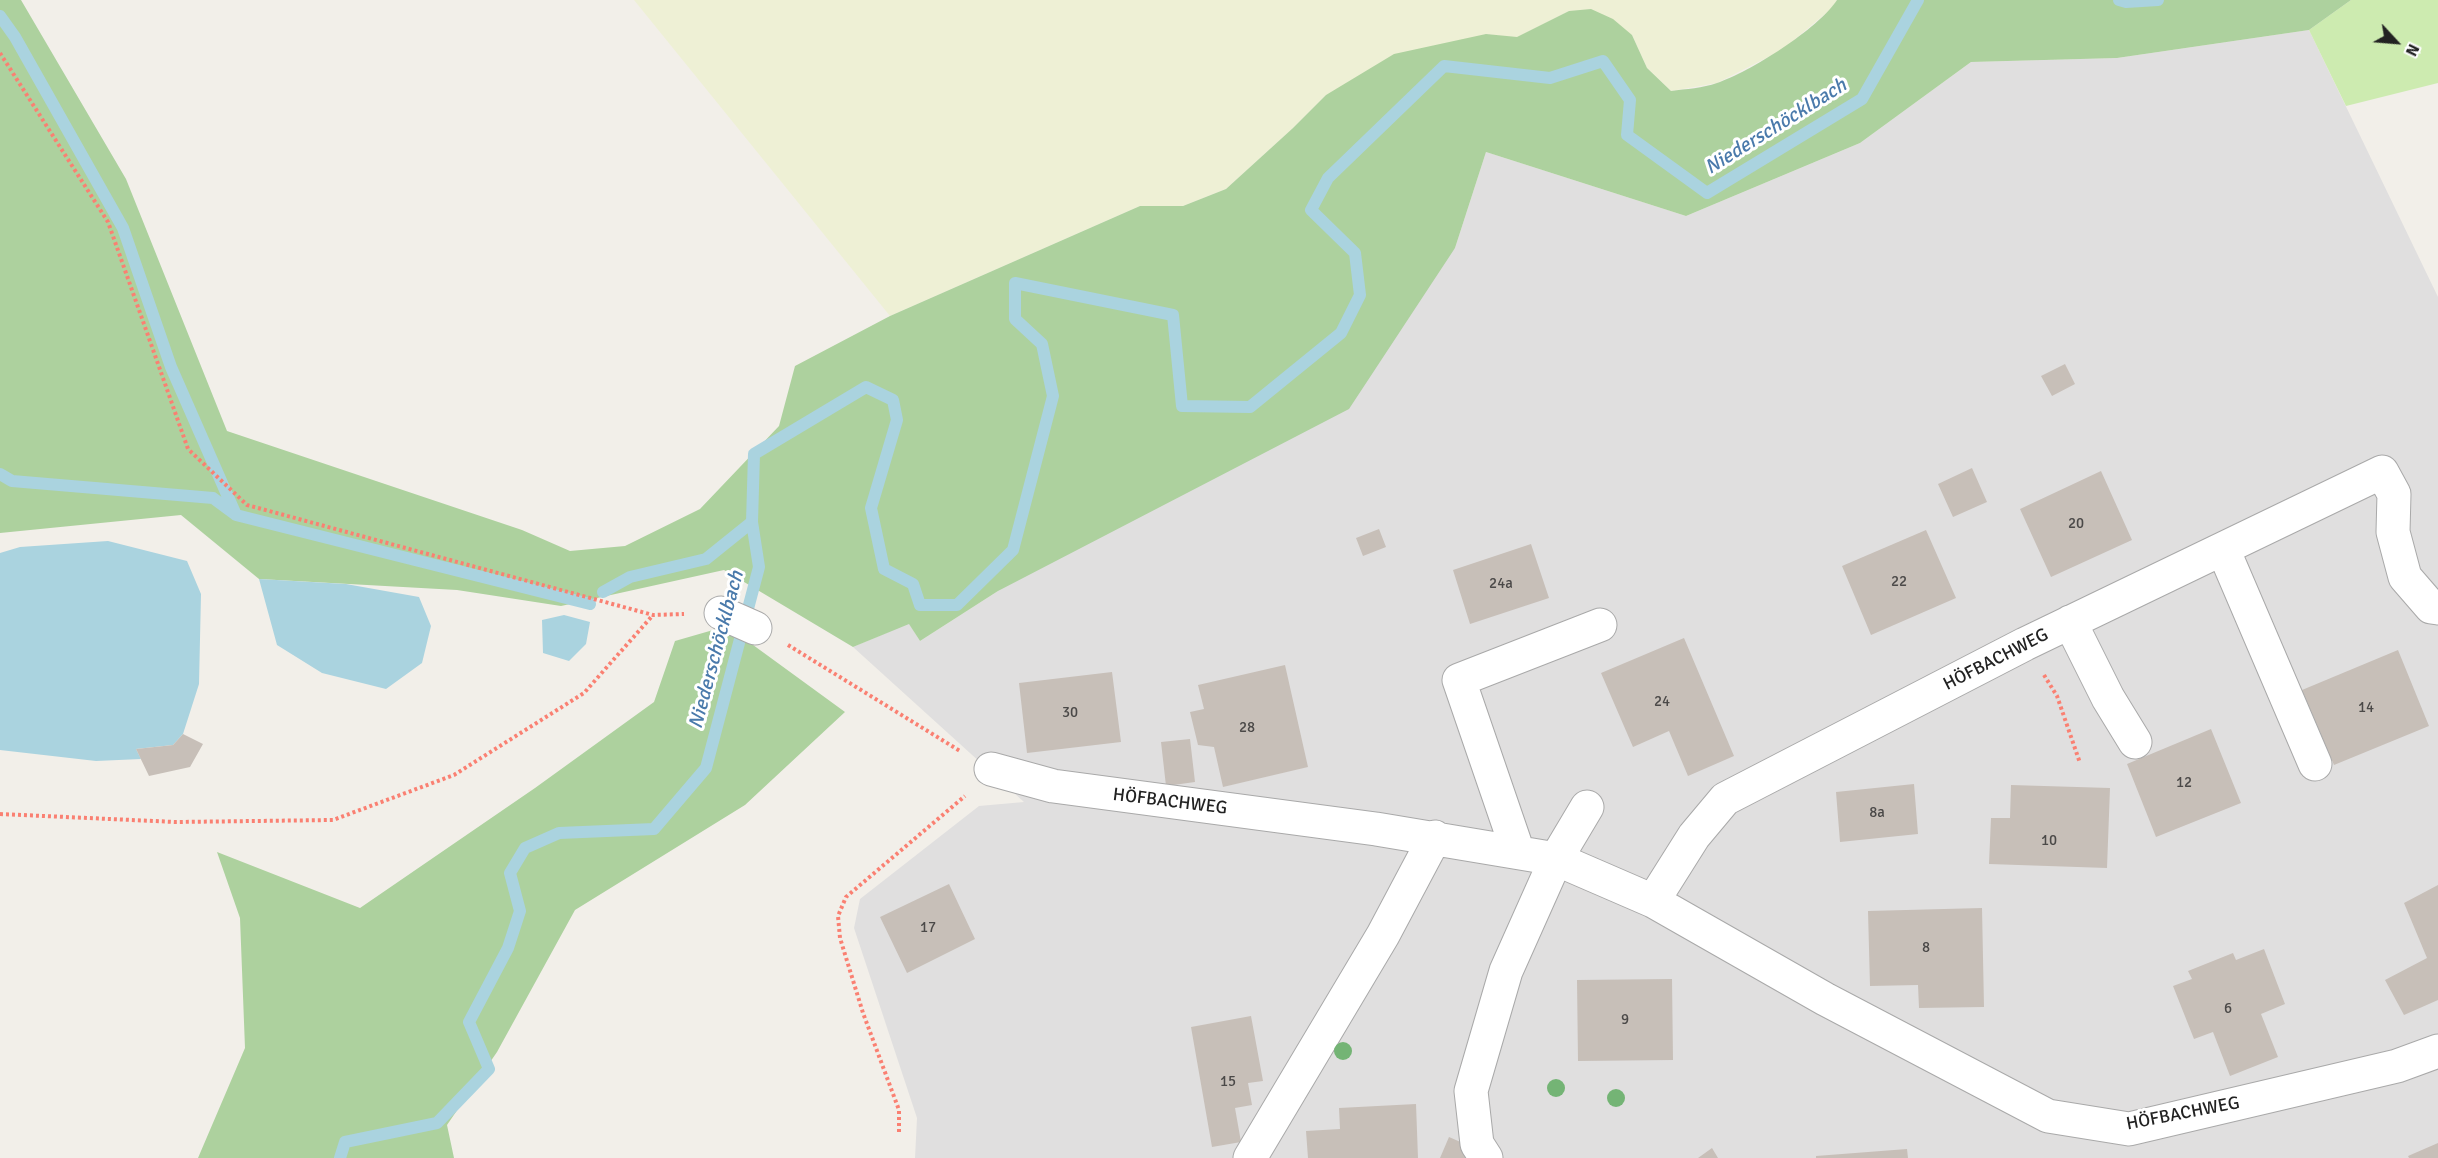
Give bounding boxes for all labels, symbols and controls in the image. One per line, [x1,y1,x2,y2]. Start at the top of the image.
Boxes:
north arrow [2366,12,2426,72]
text: N [2401,40,2424,59]
water label: Niederschöcklbach [1701,74,1851,180]
house number: 20 [2068,515,2084,533]
water label: Niederschöcklbach [684,568,750,732]
house number: 22 [1891,573,1907,591]
house number: 24a [1489,575,1513,593]
street label: HÖFBACHWEG [1940,624,2052,696]
house number: 24 [1654,693,1670,711]
house number: 14 [2358,699,2374,717]
house number: 30 [1062,704,1078,722]
house number: 28 [1239,719,1255,737]
house number: 12 [2176,774,2192,792]
street label: HÖFBACHWEG [1112,784,1228,820]
house number: 8a [1869,804,1885,822]
house number: 10 [2041,832,2057,850]
house number: 17 [920,919,936,937]
house number: 8 [1922,939,1930,957]
house number: 6 [2224,1000,2232,1018]
house number: 9 [1621,1011,1629,1029]
house number: 15 [1220,1073,1236,1091]
street label: HÖFBACHWEG [2125,1092,2241,1136]

